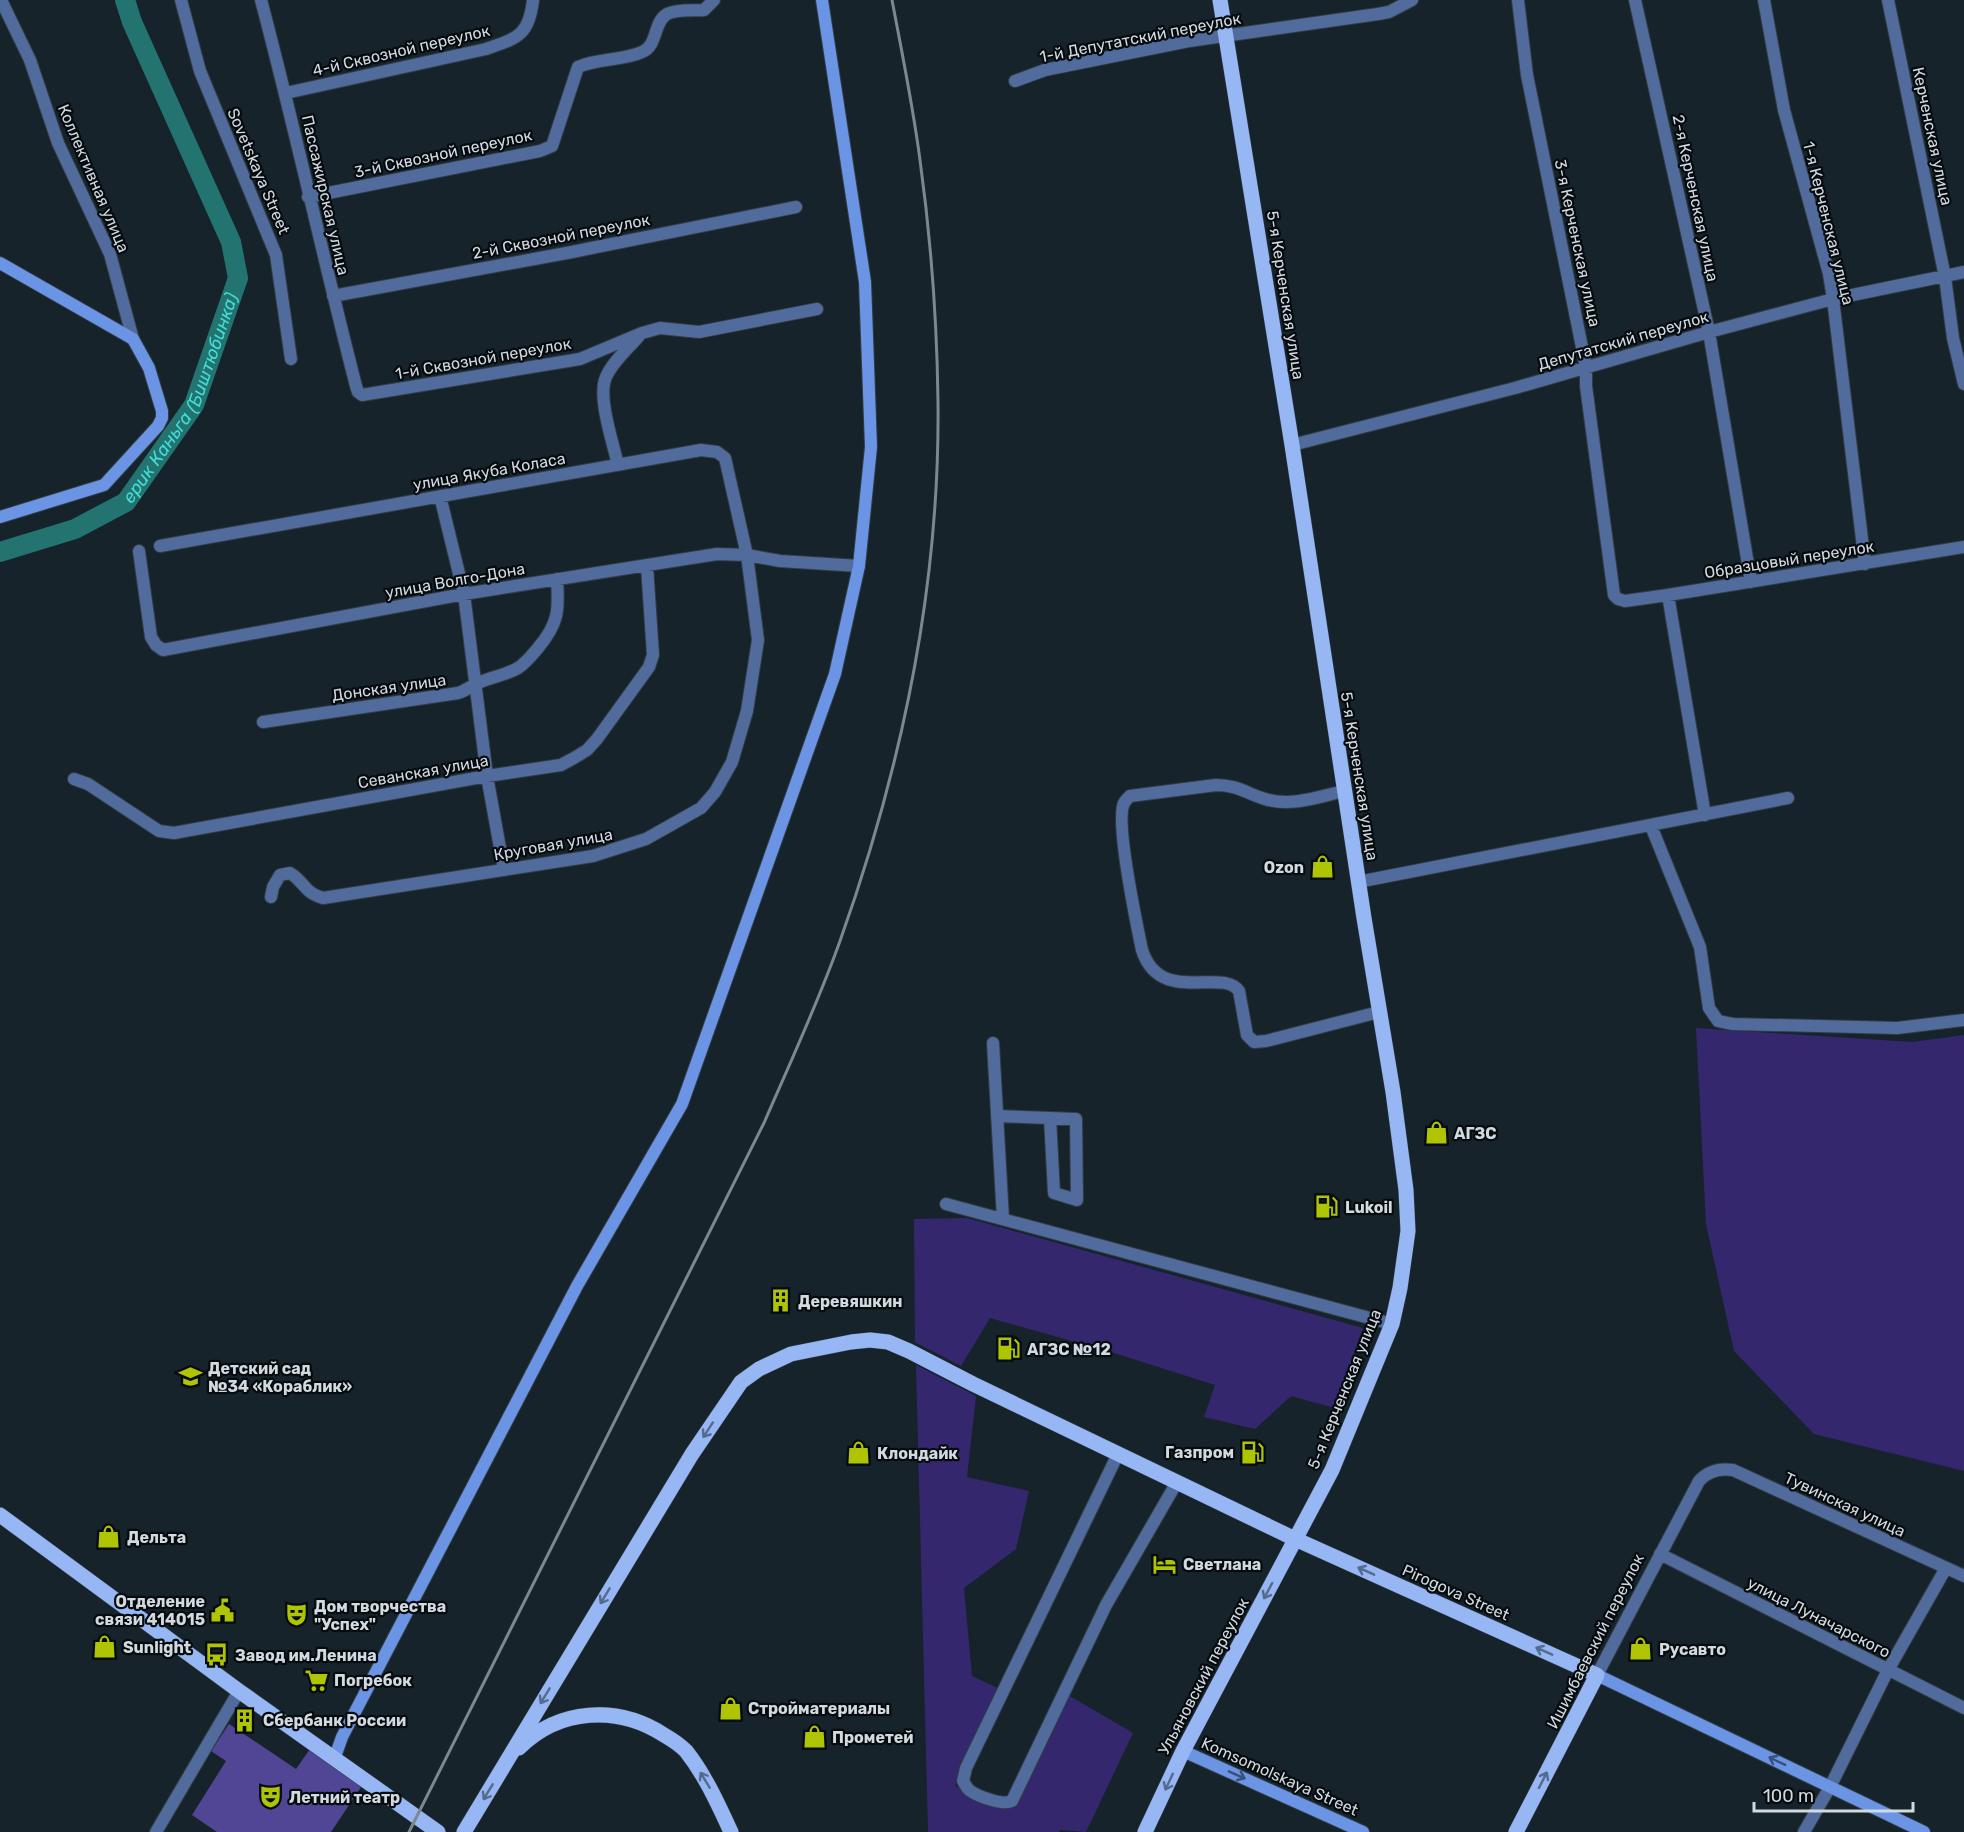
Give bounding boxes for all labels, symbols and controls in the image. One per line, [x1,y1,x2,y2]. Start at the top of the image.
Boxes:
street label: 1-й Депутатский переулок [1038,9,1243,66]
street label: 4-й Сквозной переулок [311,21,492,80]
street label: Керченская улица [1909,65,1956,207]
street label: Коллективная улица [54,101,133,255]
street label: Sovetskaya Street [223,105,294,237]
street label: Пассажирская улица [298,113,353,277]
street label: 2-я Керченская улица [1669,113,1722,283]
street label: 3-й Сквозной переулок [353,125,534,182]
street label: 1-я Керченская улица [1799,139,1858,307]
street label: 3-я Керченская улица [1550,158,1605,329]
street label: 5-я Керченская улица [1263,209,1308,381]
street label: 2-й Сквозной переулок [471,210,652,263]
water label: ерик Каньга (Биштюбинка) [118,290,243,507]
street label: Депутатский переулок [1536,307,1711,374]
street label: 1-й Сквозной переулок [394,334,573,383]
street label: улица Якуба Коласа [411,449,567,494]
street label: Образцовый переулок [1703,537,1876,582]
street label: улица Волго-Дона [384,559,526,602]
street label: Донская улица [331,670,447,705]
street label: 5-я Керченская улица [1337,690,1382,862]
street label: Севанская улица [356,751,490,792]
street label: Круговая улица [492,825,614,864]
shop icon: Ozon [1309,854,1335,880]
place label: Ozon [1264,858,1304,877]
shop icon: АГЗС [1423,1120,1449,1146]
place label: АГЗС [1454,1124,1496,1143]
fuel station icon: Lukoil [1314,1194,1340,1220]
place label: Lukoil [1345,1198,1393,1217]
building icon: Деревяшкин [767,1288,793,1314]
place label: Деревяшкин [798,1292,902,1311]
street label: 5-я Керченская улица [1304,1307,1385,1472]
fuel station icon: АГЗС №12 [996,1336,1022,1362]
place label: АГЗС №12 [1027,1340,1111,1359]
place label: Детский сад №34 «Кораблик» [208,1359,352,1396]
school or university icon: Детский сад №34 «Кораблик» [177,1364,203,1390]
one-way arrow [701,1421,713,1438]
fuel station icon: Газпром [1239,1439,1265,1465]
shop icon: Клондайк [846,1440,872,1466]
place label: Газпром [1165,1443,1234,1462]
place label: Клондайк [877,1444,958,1463]
street label: Тувинская улица [1781,1468,1908,1541]
shop icon: Дельта [96,1524,122,1550]
place label: Дельта [127,1528,186,1547]
street label: Ишимбаевский переулок [1543,1550,1648,1732]
hotel icon: Светлана [1152,1551,1178,1577]
place label: Светлана [1183,1555,1261,1574]
street label: Pirogova Street [1399,1560,1512,1625]
one-way arrow [1357,1564,1375,1576]
street label: улица Луначарского [1744,1573,1893,1662]
one-way arrow [1262,1581,1273,1599]
one-way arrow [599,1587,611,1604]
place label: Отделение связи 414015 [95,1592,205,1629]
street label: Ульяновский переулок [1154,1594,1253,1758]
public building icon: Отделение связи 414015 [210,1597,236,1623]
place label: Дом творчества "Успех" [314,1597,446,1634]
theatre icon: Дом творчества "Успех" [283,1602,309,1628]
shop icon: Sunlight [92,1634,118,1660]
shop icon: Русавто [1628,1636,1654,1662]
place label: Sunlight [123,1638,192,1657]
place label: Русавто [1659,1640,1726,1659]
bus stop icon: Завод им.Ленина [204,1642,230,1668]
one-way arrow [1535,1645,1553,1656]
place label: Завод им.Ленина [235,1646,377,1665]
supermarket icon: Погребок [303,1667,329,1693]
place label: Погребок [334,1671,412,1690]
one-way arrow [539,1687,551,1704]
shop icon: Стройматериалы [717,1695,743,1721]
place label: Стройматериалы [748,1699,890,1718]
building icon: Сбербанк России [232,1707,258,1733]
place label: Сбербанк России [263,1711,406,1730]
shop icon: Прометей [801,1724,827,1750]
place label: Прометей [832,1728,913,1747]
street label: Komsomolskaya Street [1198,1733,1361,1820]
one-way arrow [1768,1755,1786,1767]
one-way arrow [1227,1770,1245,1781]
one-way arrow [698,1772,710,1789]
one-way arrow [1537,1772,1549,1789]
one-way arrow [1162,1773,1174,1791]
scale bar [1754,1775,1913,1813]
one-way arrow [481,1783,493,1800]
theatre icon: Летний театр [258,1784,284,1810]
text: 100 m [1763,1785,1814,1807]
place label: Летний театр [289,1788,400,1807]

